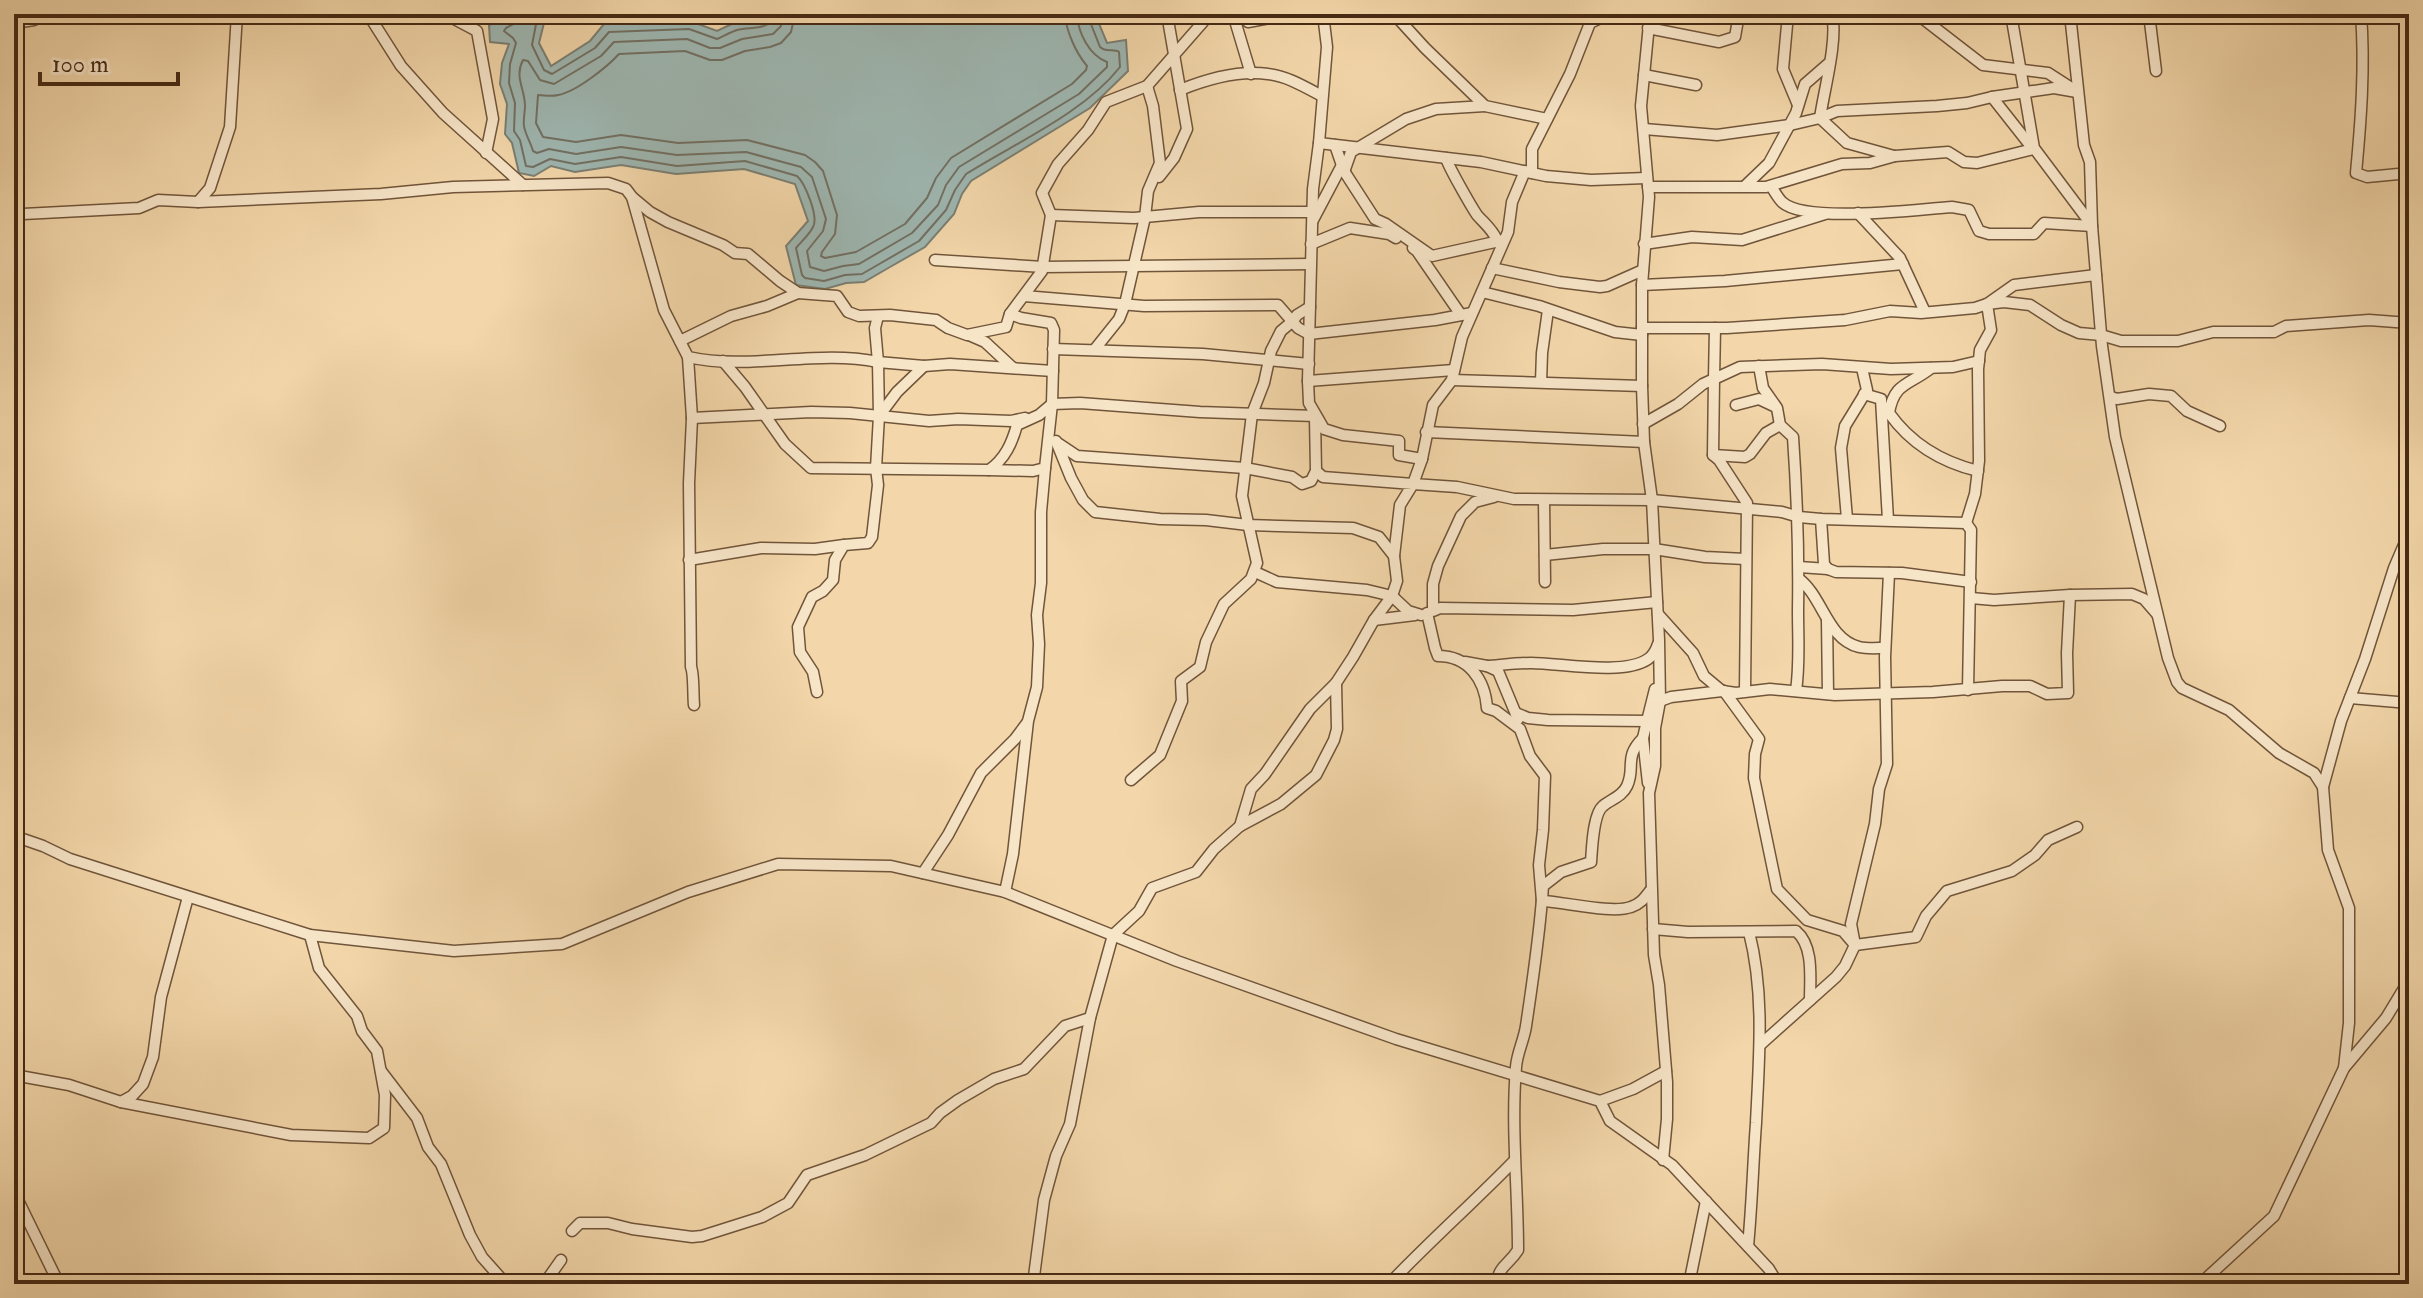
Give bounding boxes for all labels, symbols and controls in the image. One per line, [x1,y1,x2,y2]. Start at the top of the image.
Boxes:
scale bar [40,36,178,86]
text: 100 m [52,49,109,80]

